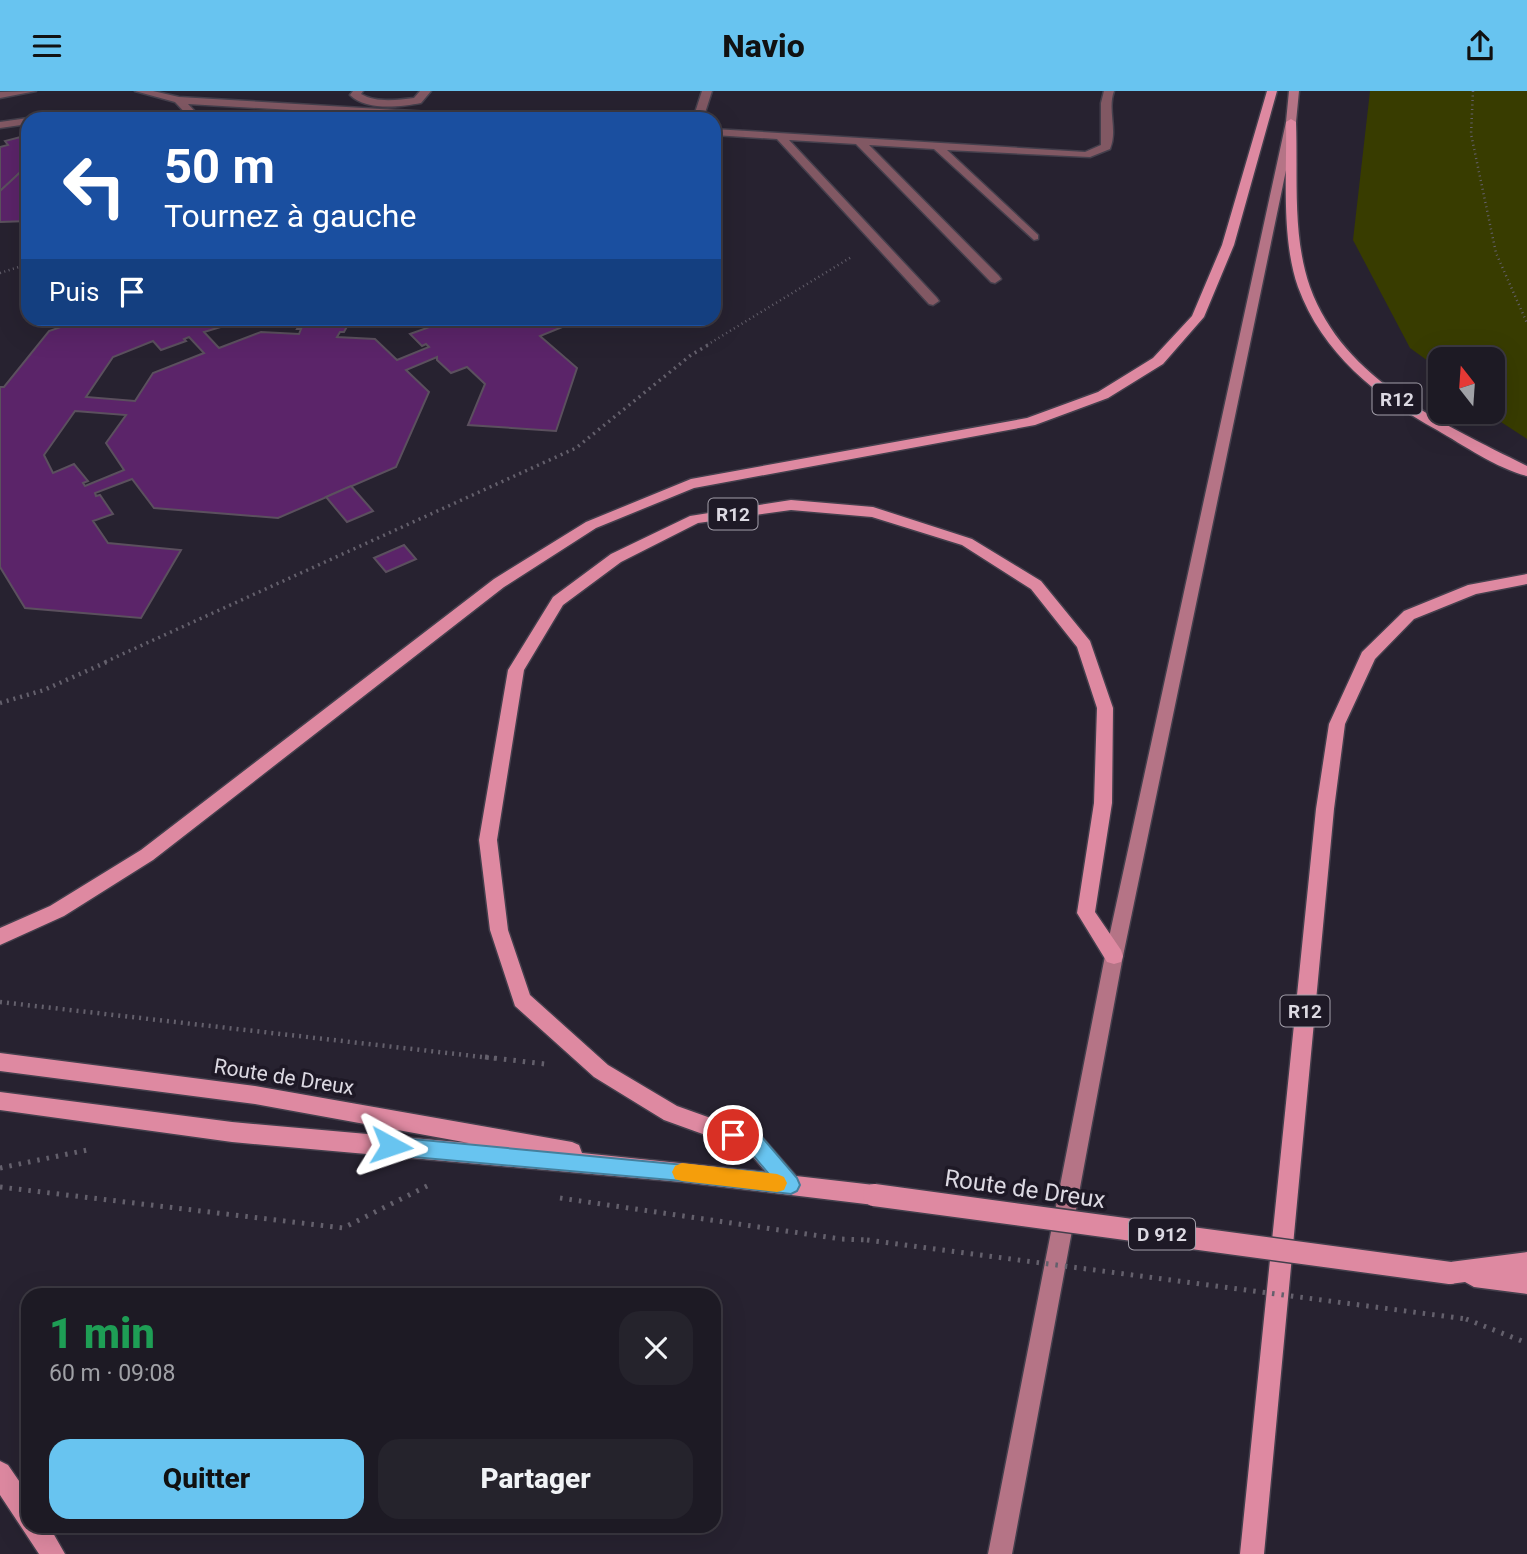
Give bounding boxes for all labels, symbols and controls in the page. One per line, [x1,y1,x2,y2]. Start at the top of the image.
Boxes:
icon: menu [28,27,66,65]
text: Navio [722,27,805,65]
icon: share [1461,27,1499,65]
text: 50 m [164,138,275,195]
icon: left [49,140,140,231]
text: Tournez à gauche [164,197,416,235]
icon: arrive [113,273,151,311]
text: Puis [49,277,99,307]
north arrow [1428,347,1505,423]
map controls [1428,347,1505,424]
road number: R12 [1372,383,1422,415]
road number: R12 [708,499,758,529]
road number: R12 [1280,995,1330,1027]
street label: Route de Dreux [212,1054,356,1100]
pin [703,1105,763,1165]
position arrow [354,1109,428,1183]
icon: arrive [714,1116,752,1154]
street label: Route de Dreux [943,1164,1107,1214]
road number: D 912 [1129,1219,1195,1249]
text: 1 min [49,1309,155,1358]
button: close [619,1311,693,1385]
text: 60 m · 09:08 [49,1360,175,1387]
button: Quitter [49,1439,364,1519]
button: Partager [378,1439,693,1519]

